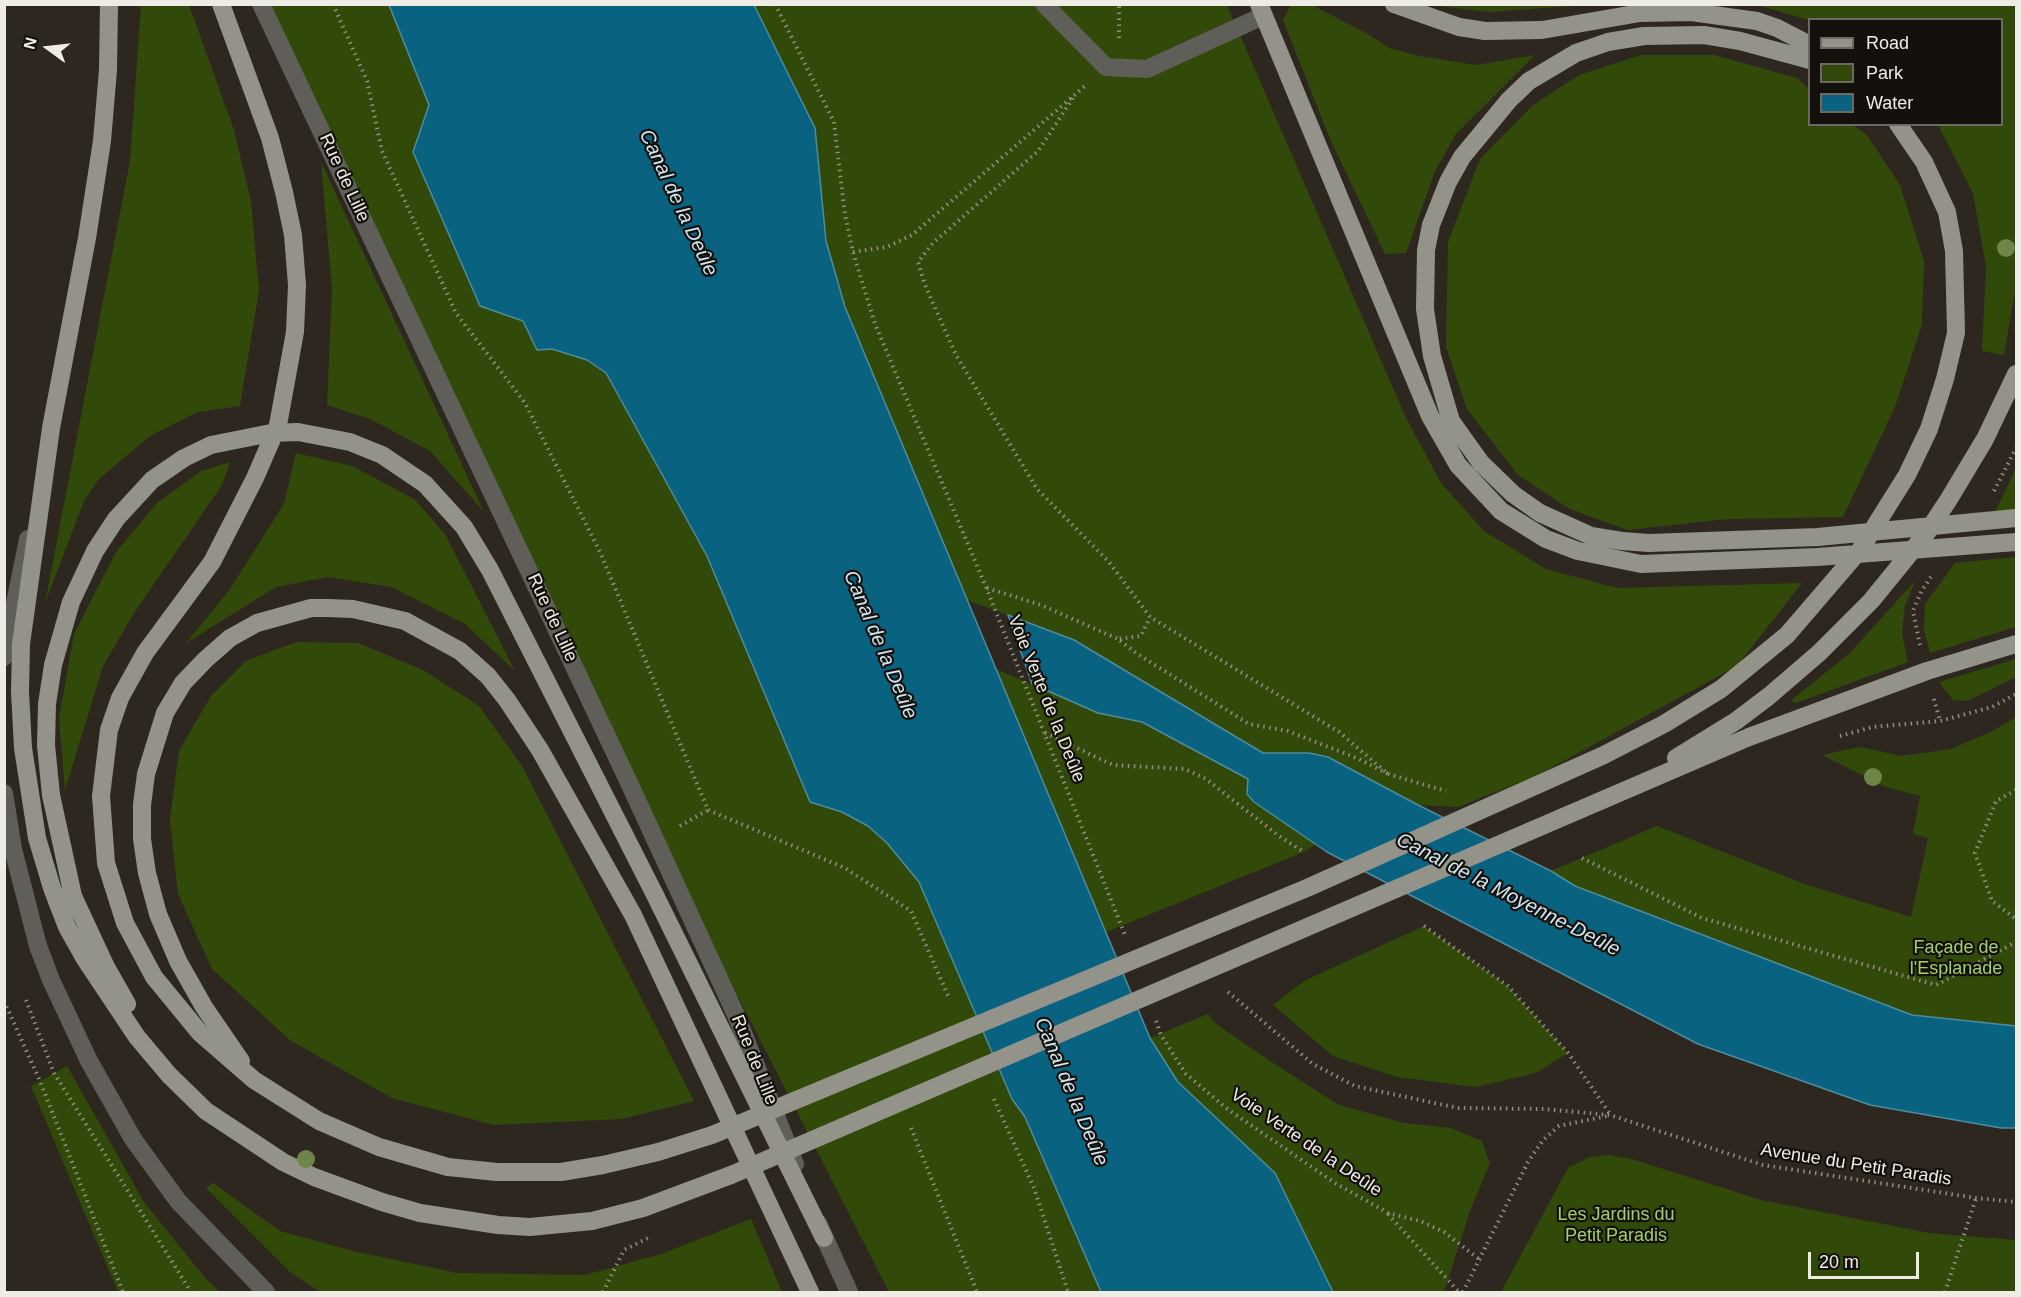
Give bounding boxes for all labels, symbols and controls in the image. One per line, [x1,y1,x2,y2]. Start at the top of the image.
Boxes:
north arrow [18,18,78,78]
legend [1808,18,2003,126]
text: Road [1866,33,1909,53]
text: N [20,35,40,51]
text: Park [1866,63,1903,83]
text: Water [1866,93,1913,113]
water label: Canal de la Deûle [634,126,722,280]
street label: Rue de Lille [314,130,374,226]
water label: Canal de la Deûle [838,567,922,723]
street label: Rue de Lille [522,570,582,666]
street label: Voie Verte de la Deûle [1003,612,1089,786]
water label: Canal de la Moyenne-Deûle [1392,828,1624,962]
park label: Façade de l'Esplanade [1910,937,2002,980]
street label: Rue de Lille [726,1012,782,1108]
water label: Canal de la Deûle [1029,1014,1113,1170]
street label: Voie Verte de la Deûle [1226,1084,1386,1202]
street label: Avenue du Petit Paradis [1759,1139,1953,1191]
park label: Les Jardins du Petit Paradis [1557,1204,1675,1246]
scale bar [1811,1240,1922,1278]
text: 20 m [1819,1252,1859,1272]

